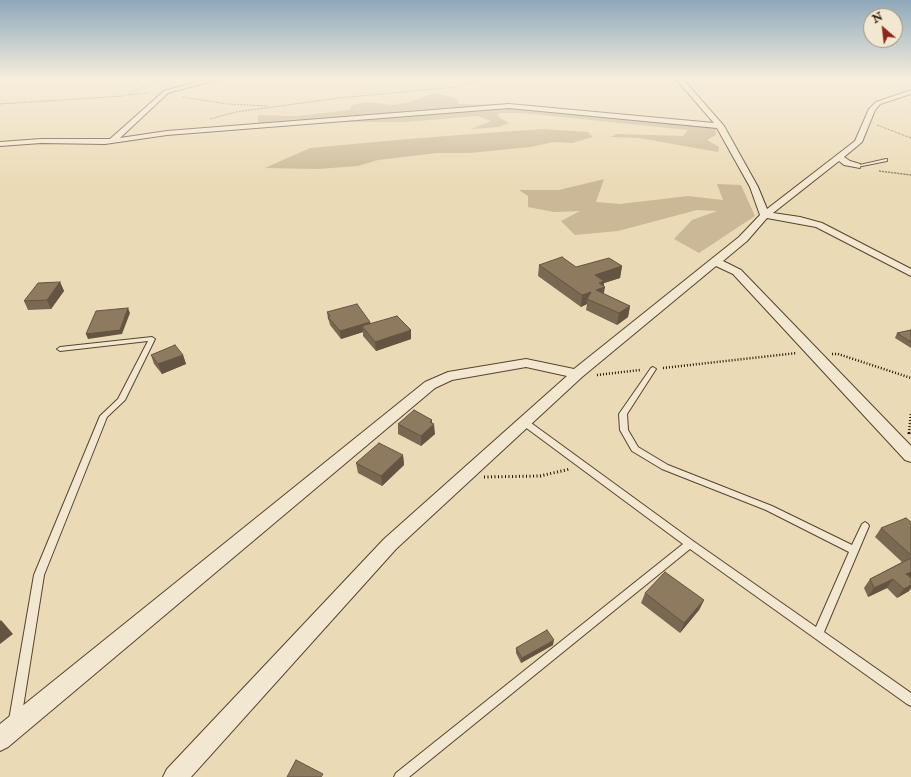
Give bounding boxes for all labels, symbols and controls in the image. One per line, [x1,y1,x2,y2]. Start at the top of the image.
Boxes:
north arrow [863,8,903,48]
text: N [870,10,885,26]

